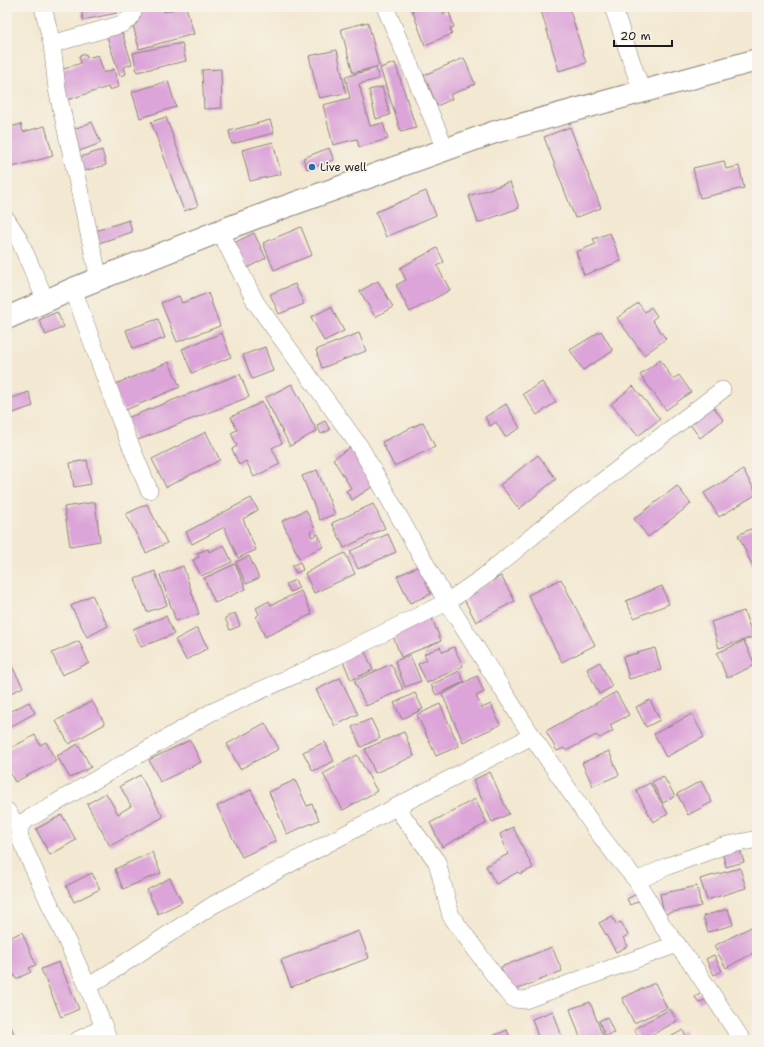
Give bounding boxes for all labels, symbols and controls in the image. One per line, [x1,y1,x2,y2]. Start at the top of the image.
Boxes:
scale bar [614,22,672,48]
text: 20 m [620,28,651,44]
place label: Live well [320,160,367,175]
marker: Live well [307,162,317,172]

